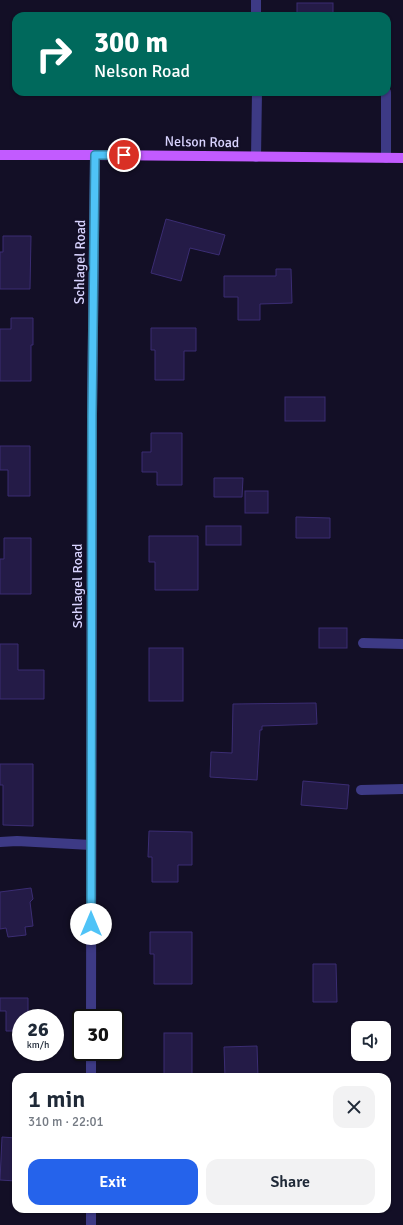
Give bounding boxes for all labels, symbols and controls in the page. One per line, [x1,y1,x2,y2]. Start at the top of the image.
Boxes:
text: 300 m [94,26,168,60]
icon: right [28,28,80,80]
text: Nelson Road [94,60,190,82]
street label: Nelson Road [164,133,240,151]
pin [107,138,141,172]
icon: arrive [113,144,135,166]
street label: Schlagel Road [71,219,89,305]
street label: Schlagel Road [69,544,86,628]
position arrow [70,903,112,945]
speed limit sign: 30 [72,1009,124,1061]
text: 26 [27,1017,49,1042]
map controls [351,1021,391,1061]
button: sound [351,1021,391,1061]
text: km/h [27,1039,49,1051]
text: 1 min [28,1084,85,1114]
button: close [333,1086,375,1128]
text: 310 m · 22:01 [28,1114,104,1130]
button: Exit [28,1159,198,1205]
button: Share [206,1159,375,1205]

